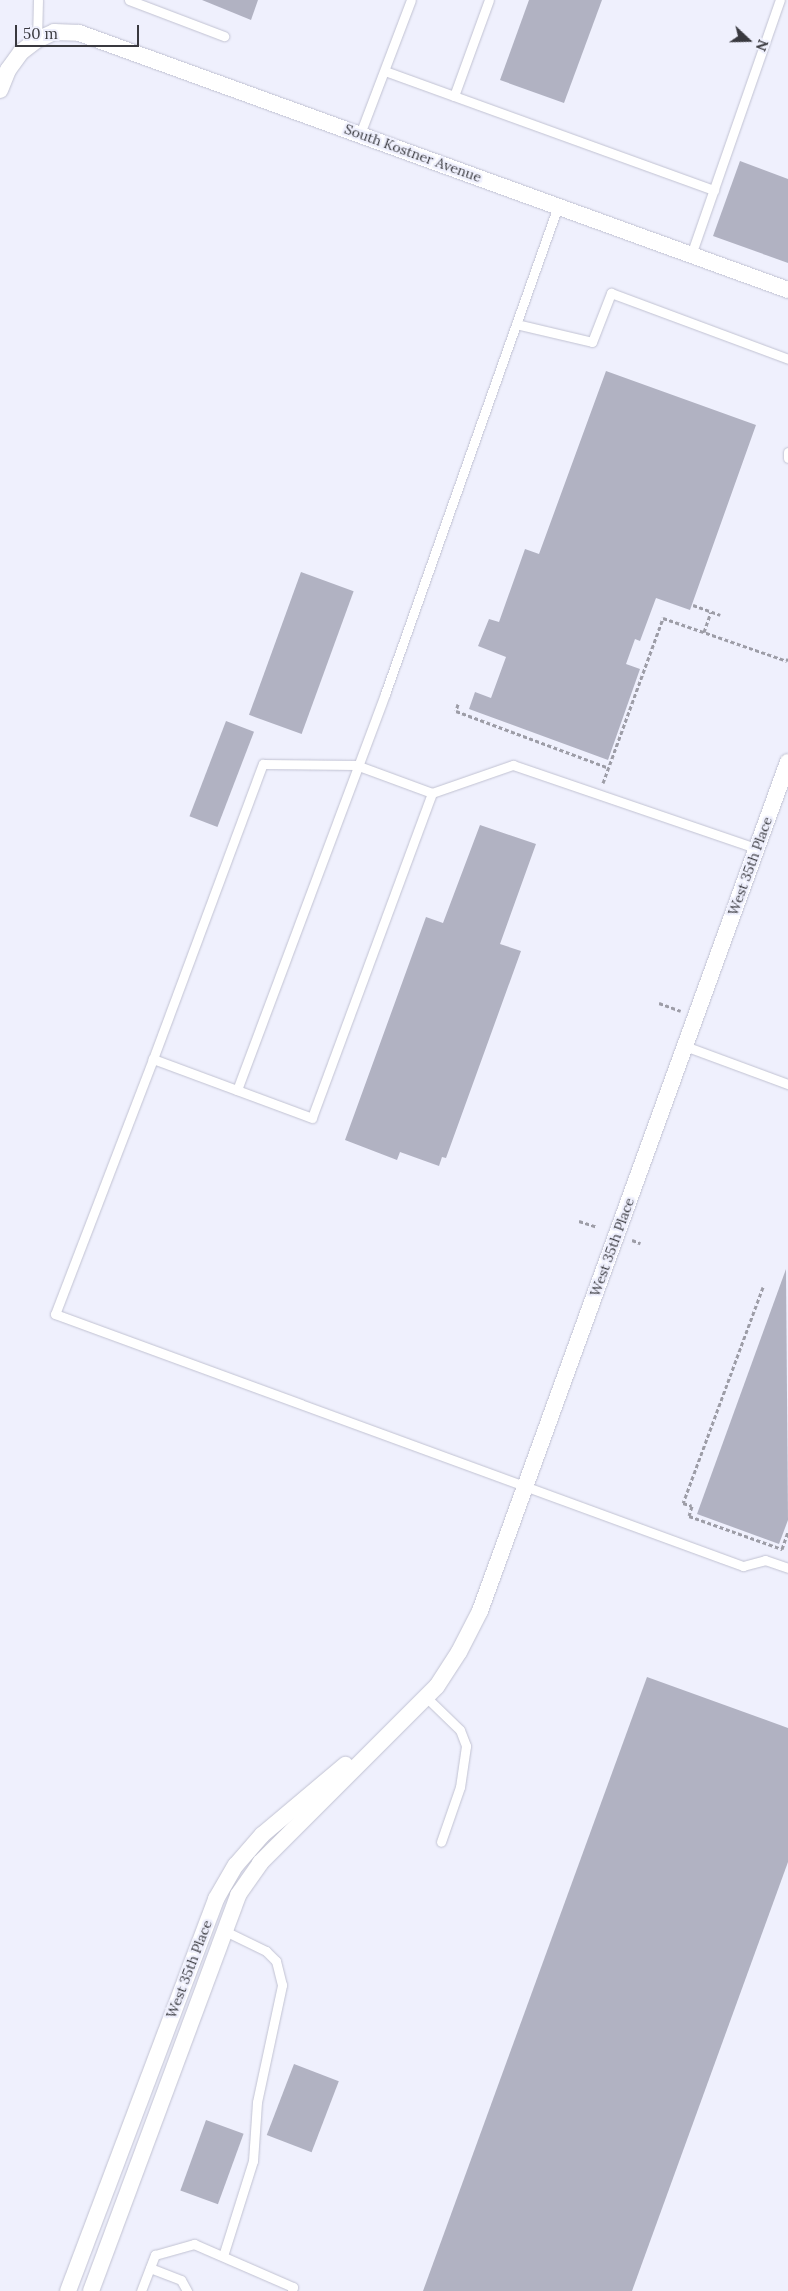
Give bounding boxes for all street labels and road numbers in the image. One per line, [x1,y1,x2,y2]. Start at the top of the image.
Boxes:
street label: South Kostner Avenue [342,120,484,186]
street label: West 35th Place [724,814,776,918]
street label: West 35th Place [586,1195,638,1299]
street label: West 35th Place [163,1918,215,2020]

